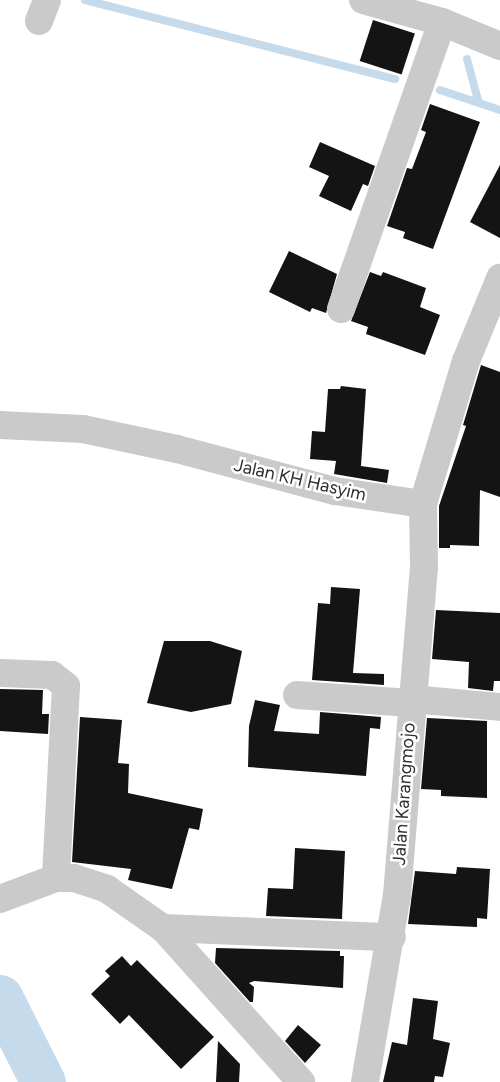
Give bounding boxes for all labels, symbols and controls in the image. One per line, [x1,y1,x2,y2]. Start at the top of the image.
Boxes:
street label: Jalan KH Hasyim [232,454,368,506]
street label: Jalan Karangmojo [388,722,420,866]

